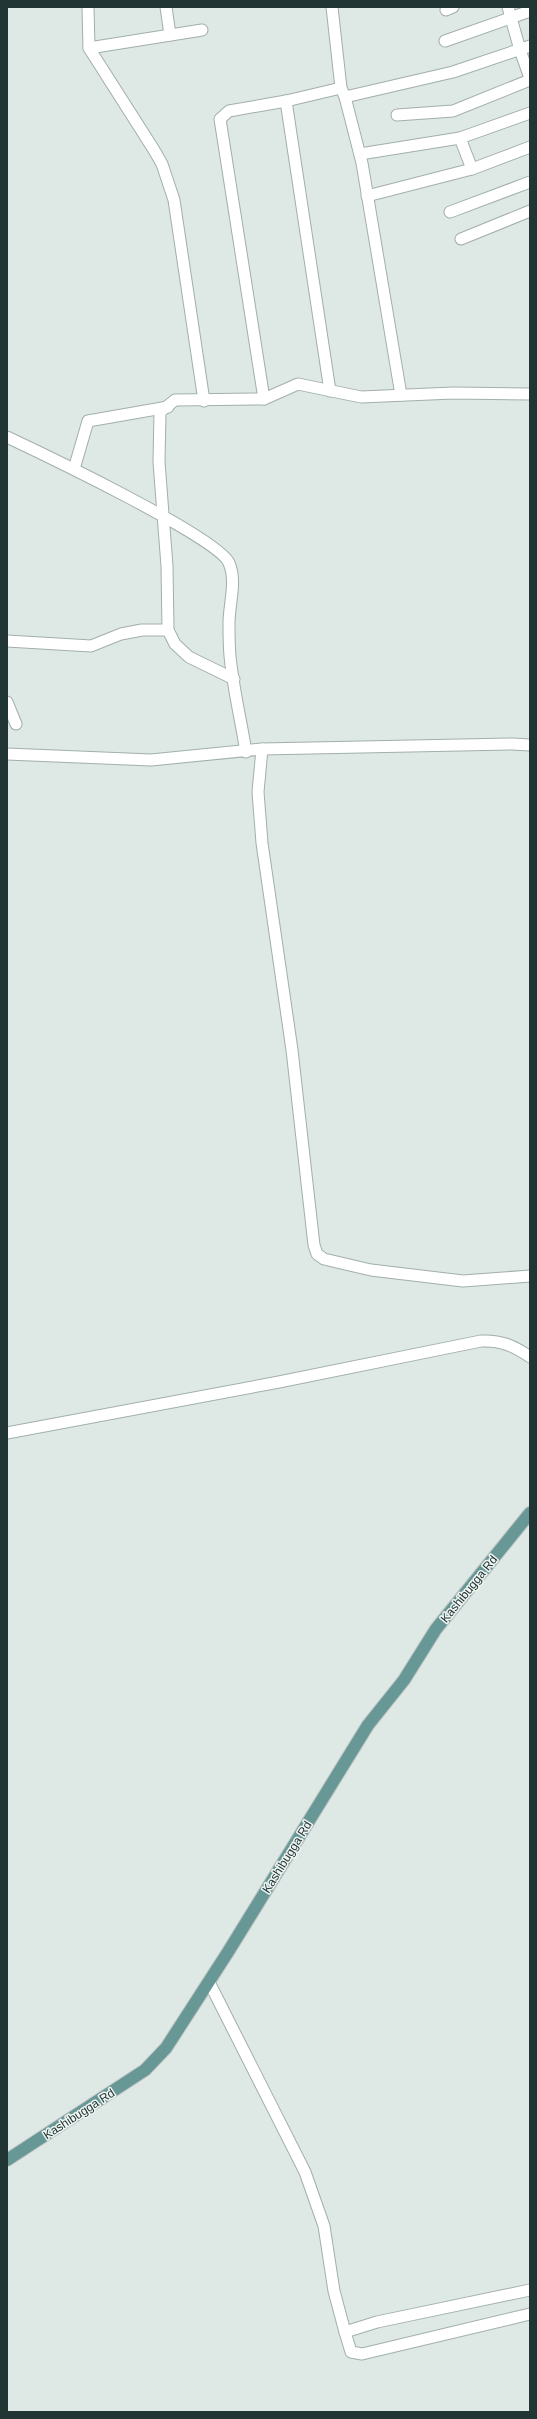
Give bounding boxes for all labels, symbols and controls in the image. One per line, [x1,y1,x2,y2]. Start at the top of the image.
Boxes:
street label: Kashibugga Rd [438,1553,500,1625]
street label: Kashibugga Rd [259,1818,315,1896]
street label: Kashibugga Rd [41,2086,117,2142]

